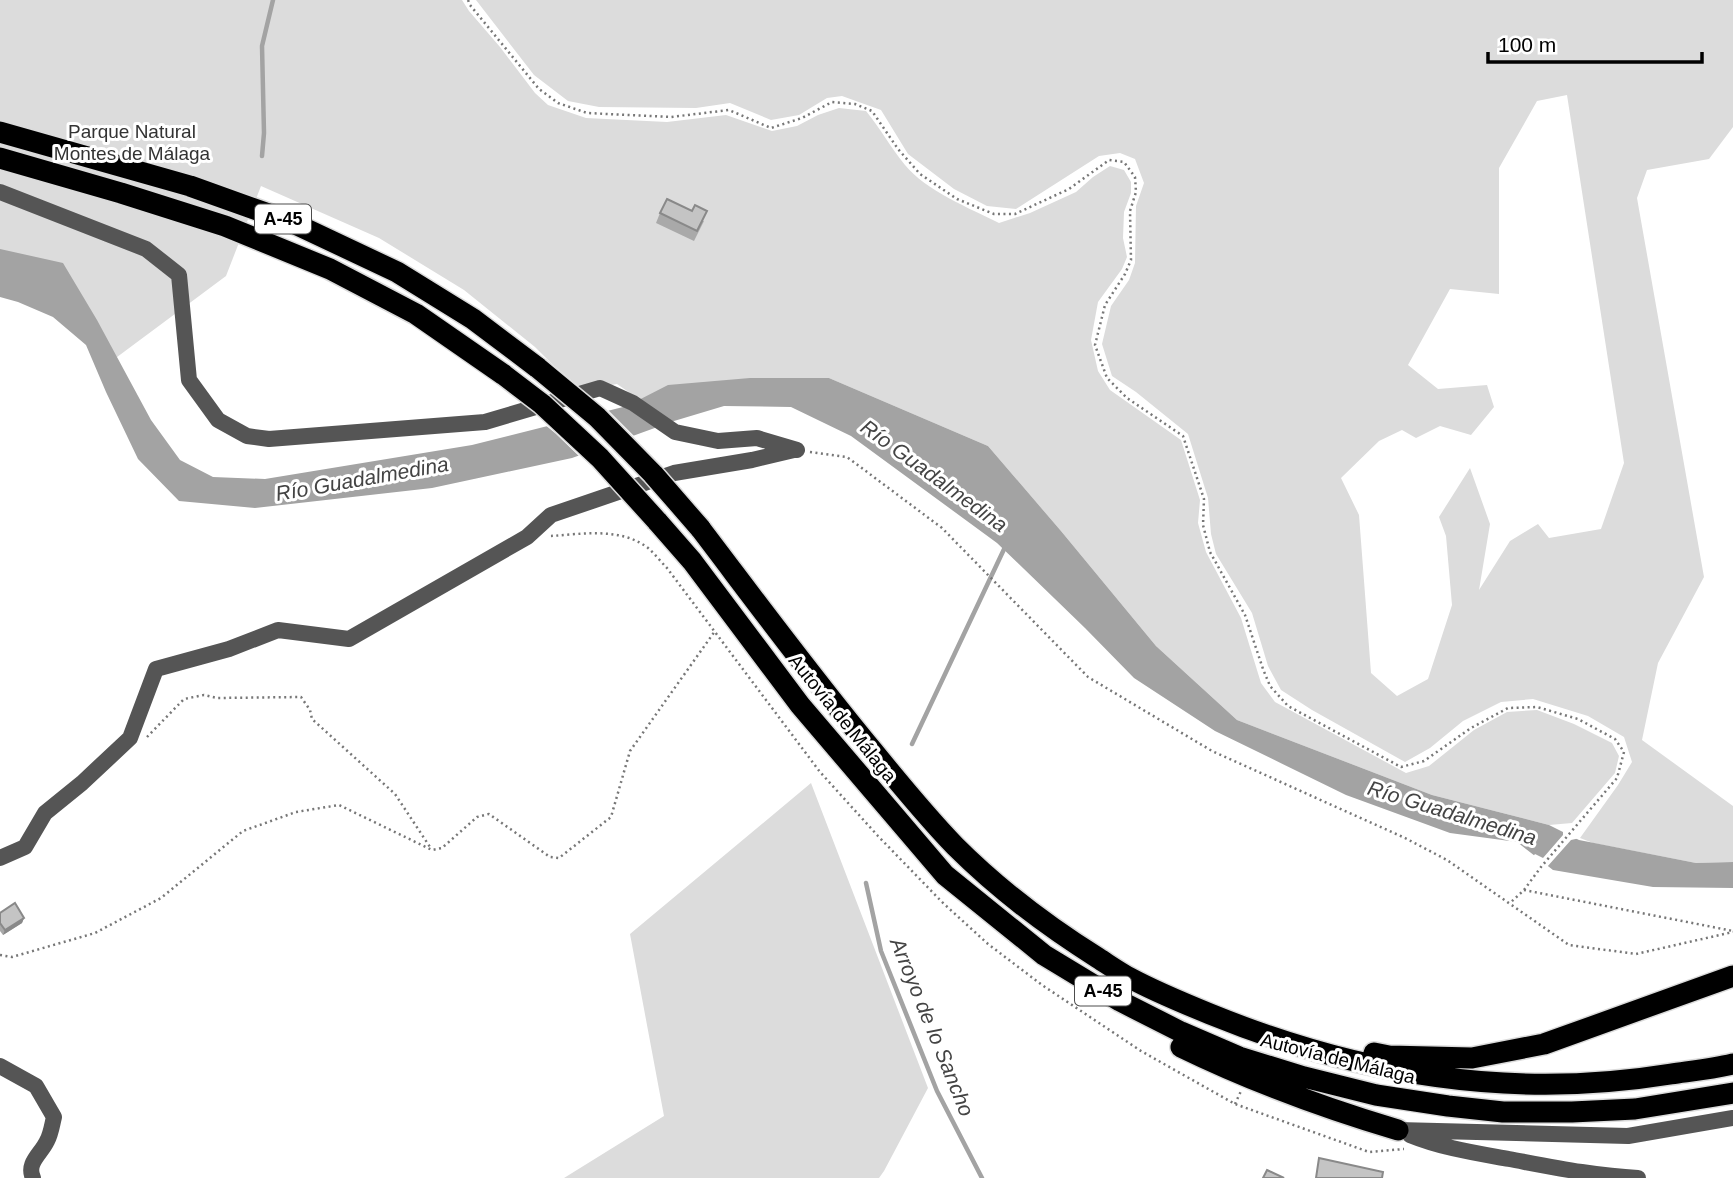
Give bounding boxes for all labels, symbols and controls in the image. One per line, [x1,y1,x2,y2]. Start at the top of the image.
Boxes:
scale bar [1488,21,1702,65]
text: 100 m [1498,33,1556,56]
park label: Parque Natural Montes de Málaga [54,121,211,164]
road number: A-45 [255,204,311,233]
water label: Río Guadalmedina [857,415,1012,536]
water label: Río Guadalmedina [274,452,450,505]
street label: Autovía de Málaga [785,650,901,787]
water label: Río Guadalmedina [1365,776,1539,849]
water label: Arroyo de lo Sancho [885,932,979,1120]
road number: A-45 [1075,976,1131,1006]
street label: Autovía de Málaga [1258,1029,1418,1088]

